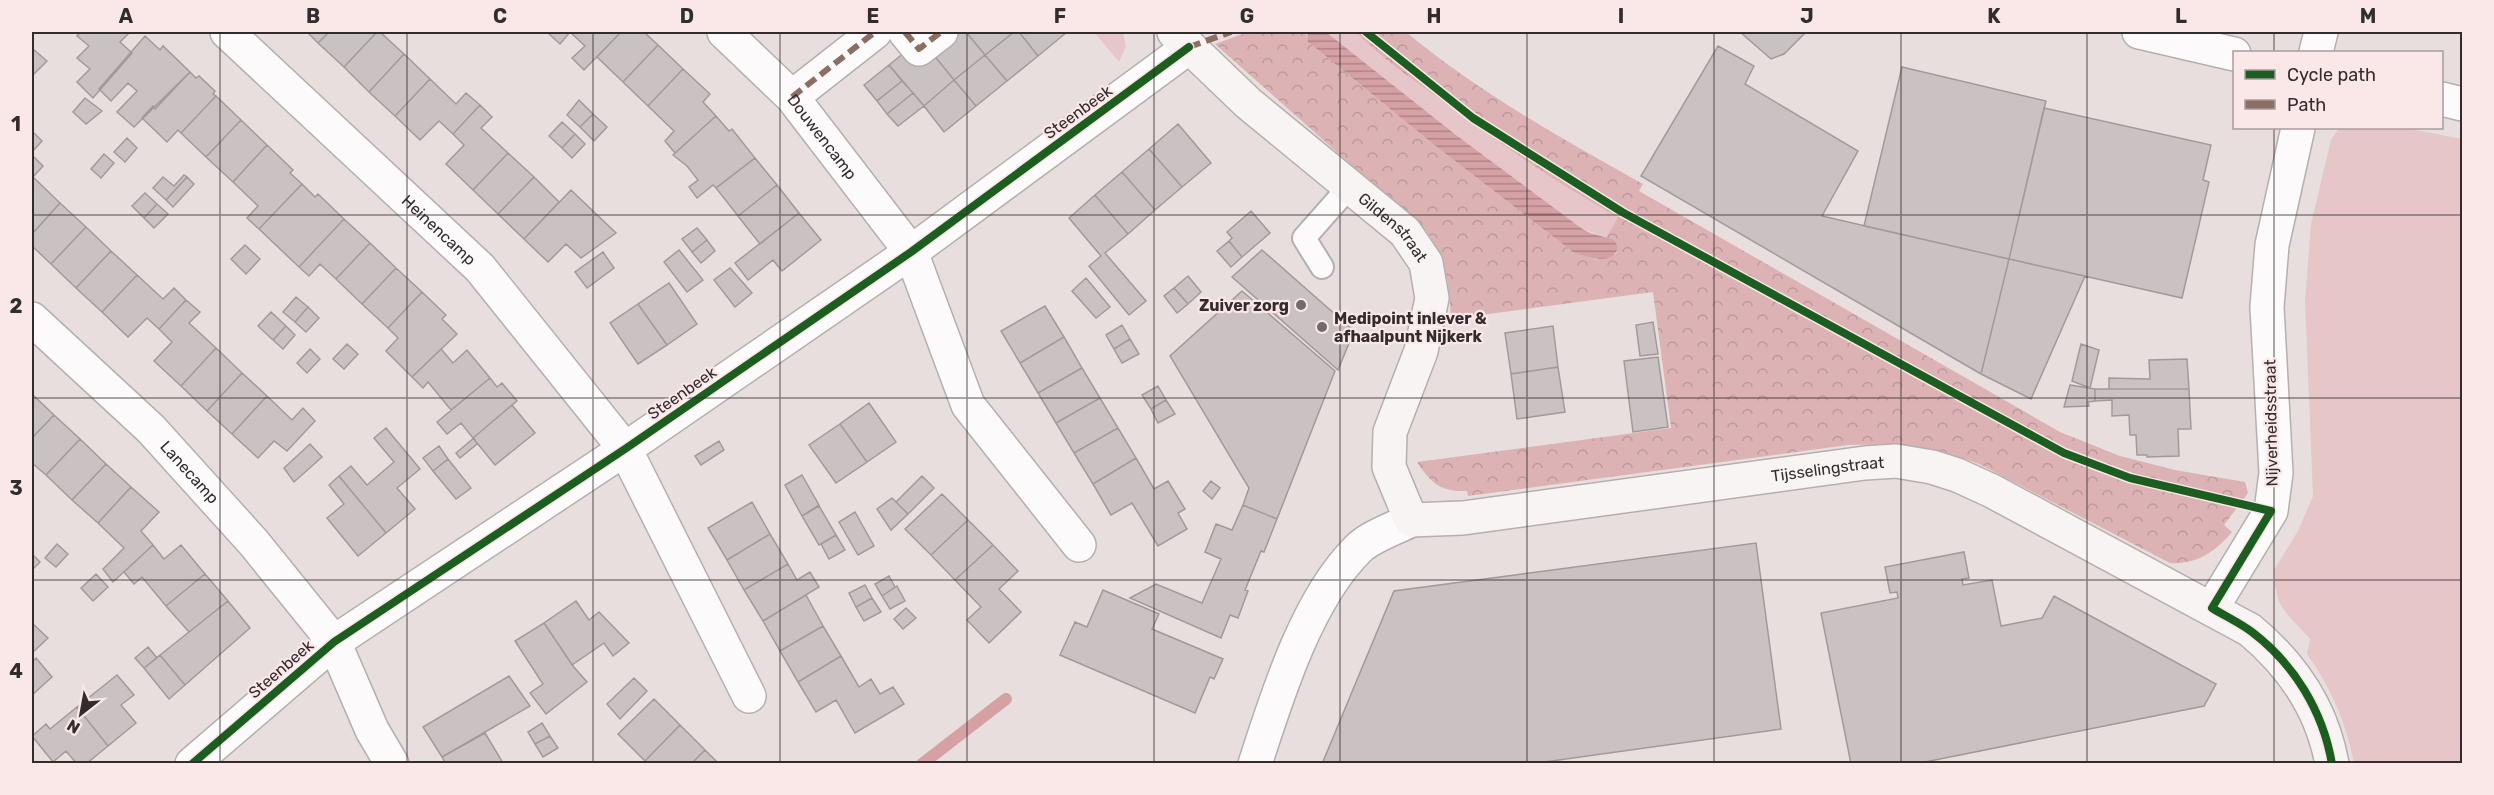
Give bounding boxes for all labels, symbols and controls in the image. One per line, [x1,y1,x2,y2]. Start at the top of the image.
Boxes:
text: A [119,4,134,28]
text: B [306,4,320,28]
text: C [493,4,507,28]
text: D [680,4,694,28]
text: E [867,4,879,28]
text: F [1054,4,1066,28]
text: G [1240,4,1254,28]
text: H [1427,4,1441,28]
text: I [1618,4,1624,28]
text: J [1800,4,1814,28]
text: K [1987,4,2001,28]
text: L [2175,4,2187,28]
text: M [2360,4,2376,28]
legend [2233,51,2443,129]
text: Cycle path [2287,64,2376,86]
street label: Steenbeek [1040,81,1116,143]
street label: Douwencamp [784,90,861,183]
text: Path [2287,94,2326,116]
text: 1 [11,112,21,136]
street label: Gildenstraat [1355,188,1432,265]
street label: Heinencamp [398,191,480,269]
text: 2 [10,294,23,318]
place label: Zuiver zorg [1199,296,1289,315]
marker: Zuiver zorg [1294,298,1308,312]
place label: Medipoint inlever & afhaalpunt Nijkerk [1334,309,1487,346]
marker: Medipoint inlever & afhaalpunt Nijkerk [1315,320,1329,334]
street label: Nijverheidsstraat [2260,359,2282,487]
street label: Steenbeek [644,362,721,424]
street label: Lanecamp [157,437,223,507]
street label: Tijsselingstraat [1770,452,1885,485]
text: 3 [9,476,23,500]
street label: Steenbeek [245,635,318,702]
text: 4 [9,659,23,683]
north arrow [51,684,111,744]
text: N [64,715,83,738]

